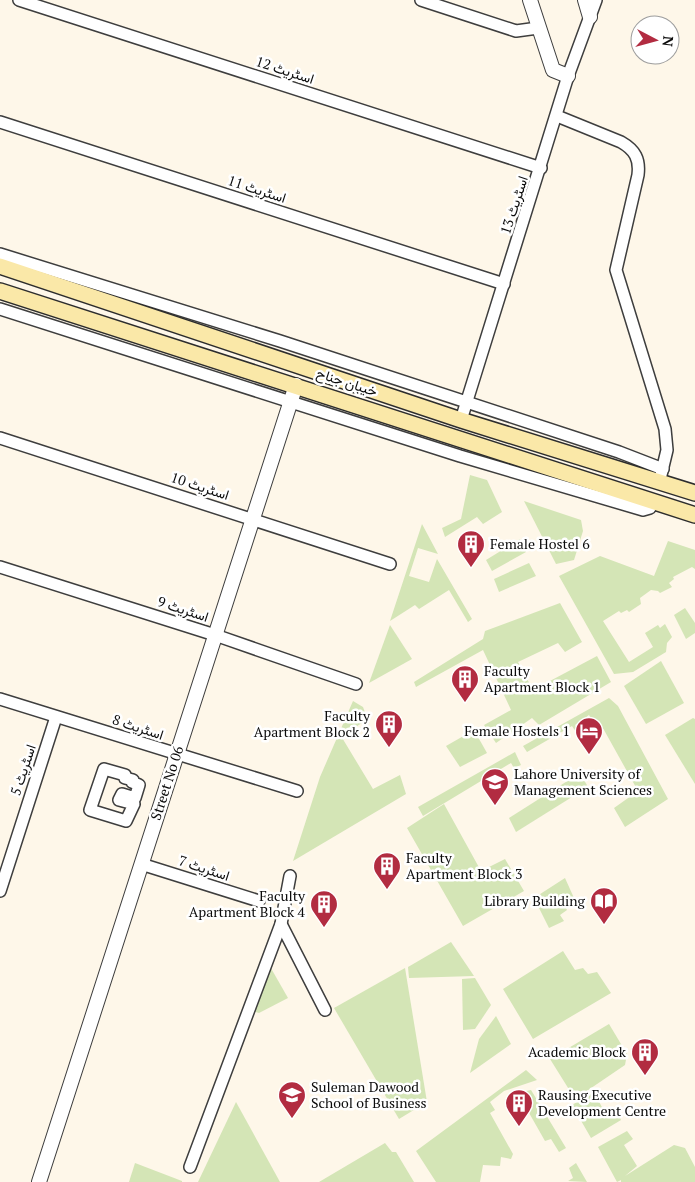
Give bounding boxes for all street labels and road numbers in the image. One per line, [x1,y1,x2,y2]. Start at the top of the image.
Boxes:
street label: اسٹریٹ 12 [254,51,317,88]
street label: اسٹریٹ 11 [226,170,289,207]
street label: اسٹریٹ 13 [495,173,532,236]
street label: خیبان جناح [314,363,380,402]
street label: اسٹریٹ 10 [169,467,232,504]
street label: اسٹریٹ 9 [155,591,211,626]
street label: اسٹریٹ 8 [110,709,166,744]
street label: اسٹریٹ 5 [5,742,40,798]
street label: Street No 06 [146,743,188,822]
street label: اسٹریٹ 7 [176,850,232,885]

